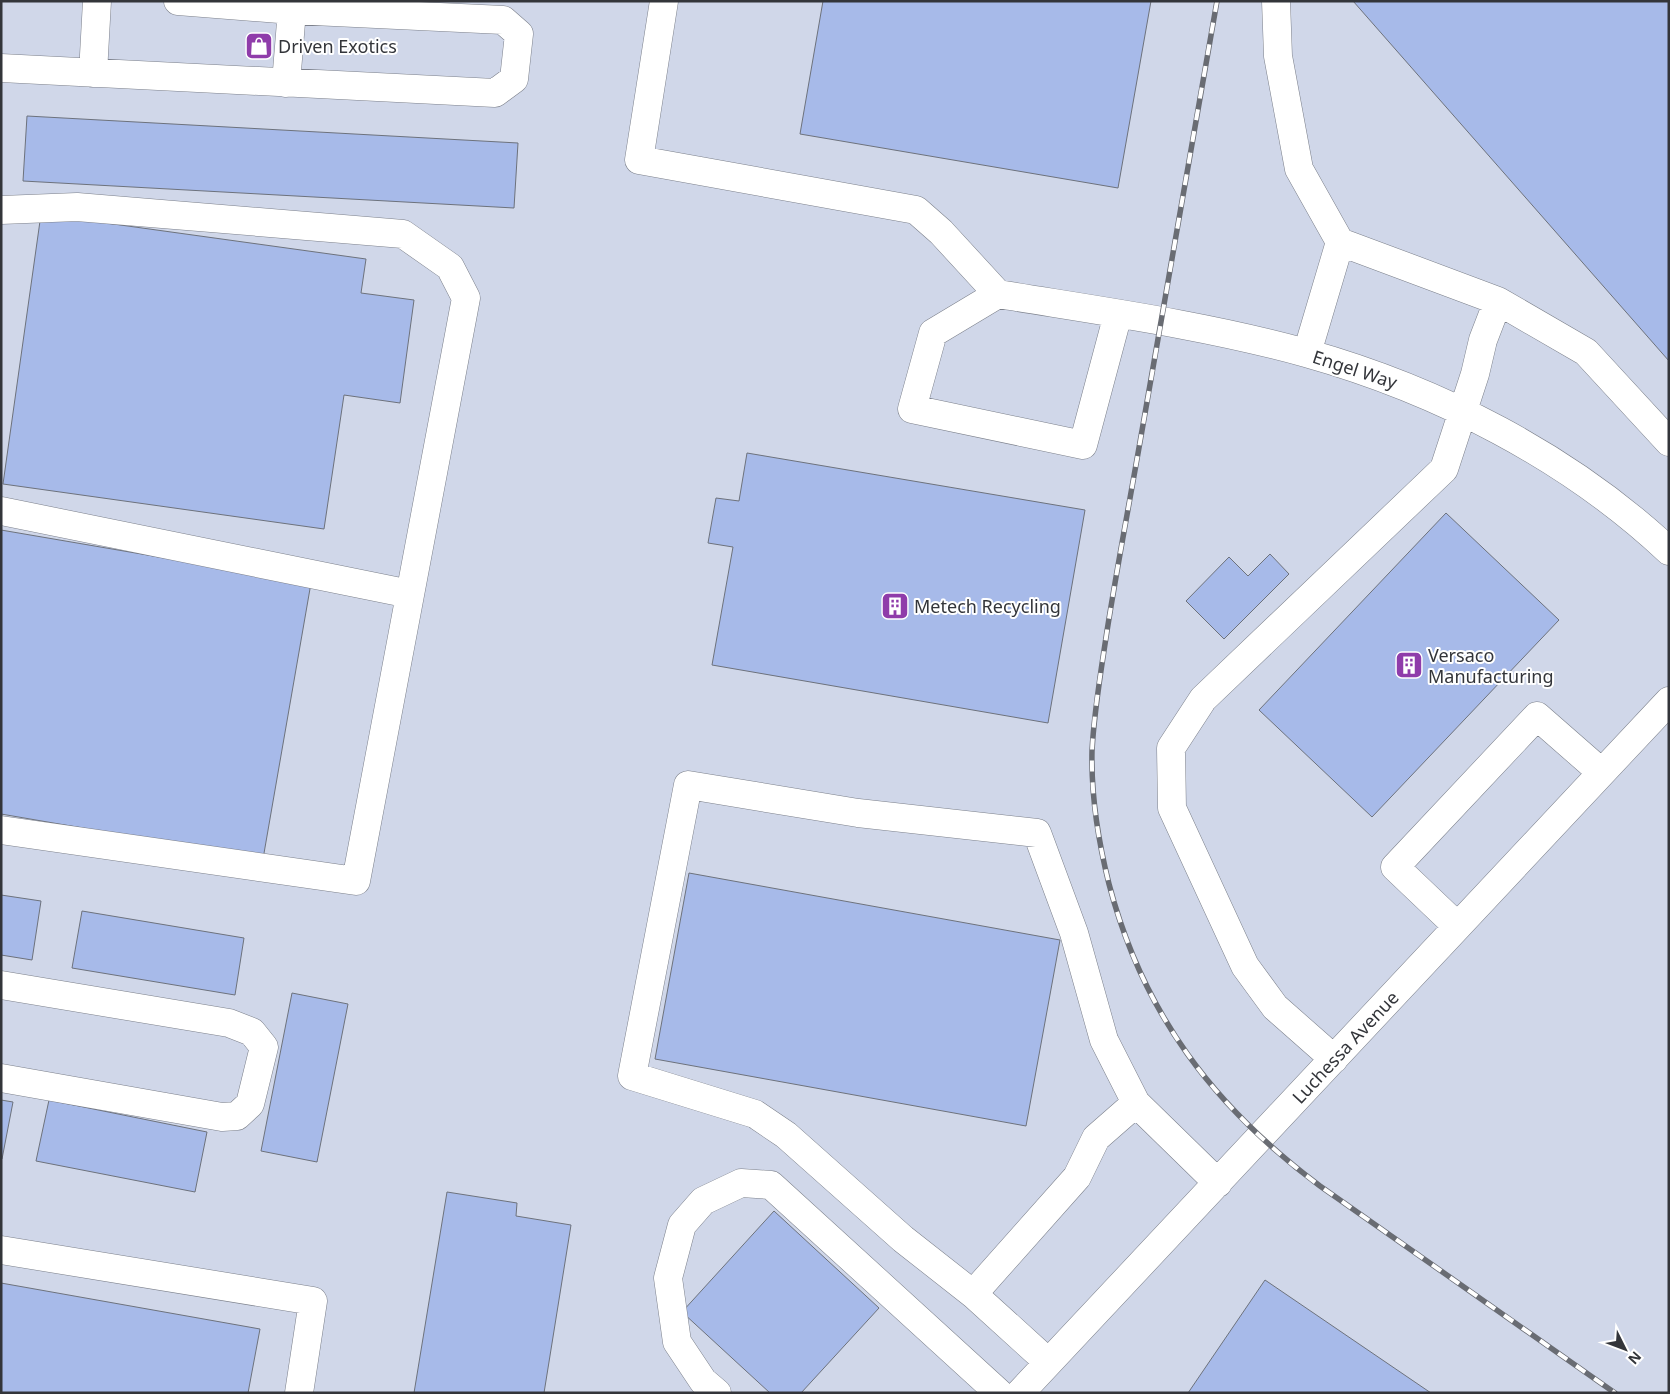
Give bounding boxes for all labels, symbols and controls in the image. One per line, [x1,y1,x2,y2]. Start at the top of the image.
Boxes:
shop icon: Driven Exotics [244,31,274,61]
place label: Driven Exotics [278,34,397,58]
street label: Engel Way [1310,344,1401,394]
building icon: Metech Recycling [880,591,910,621]
place label: Metech Recycling [914,594,1061,618]
place label: Versaco Manufacturing [1428,643,1554,688]
building icon: Versaco Manufacturing [1394,650,1424,680]
street label: Luchessa Avenue [1287,986,1403,1108]
north arrow [1600,1324,1650,1374]
text: N [1624,1347,1646,1369]

